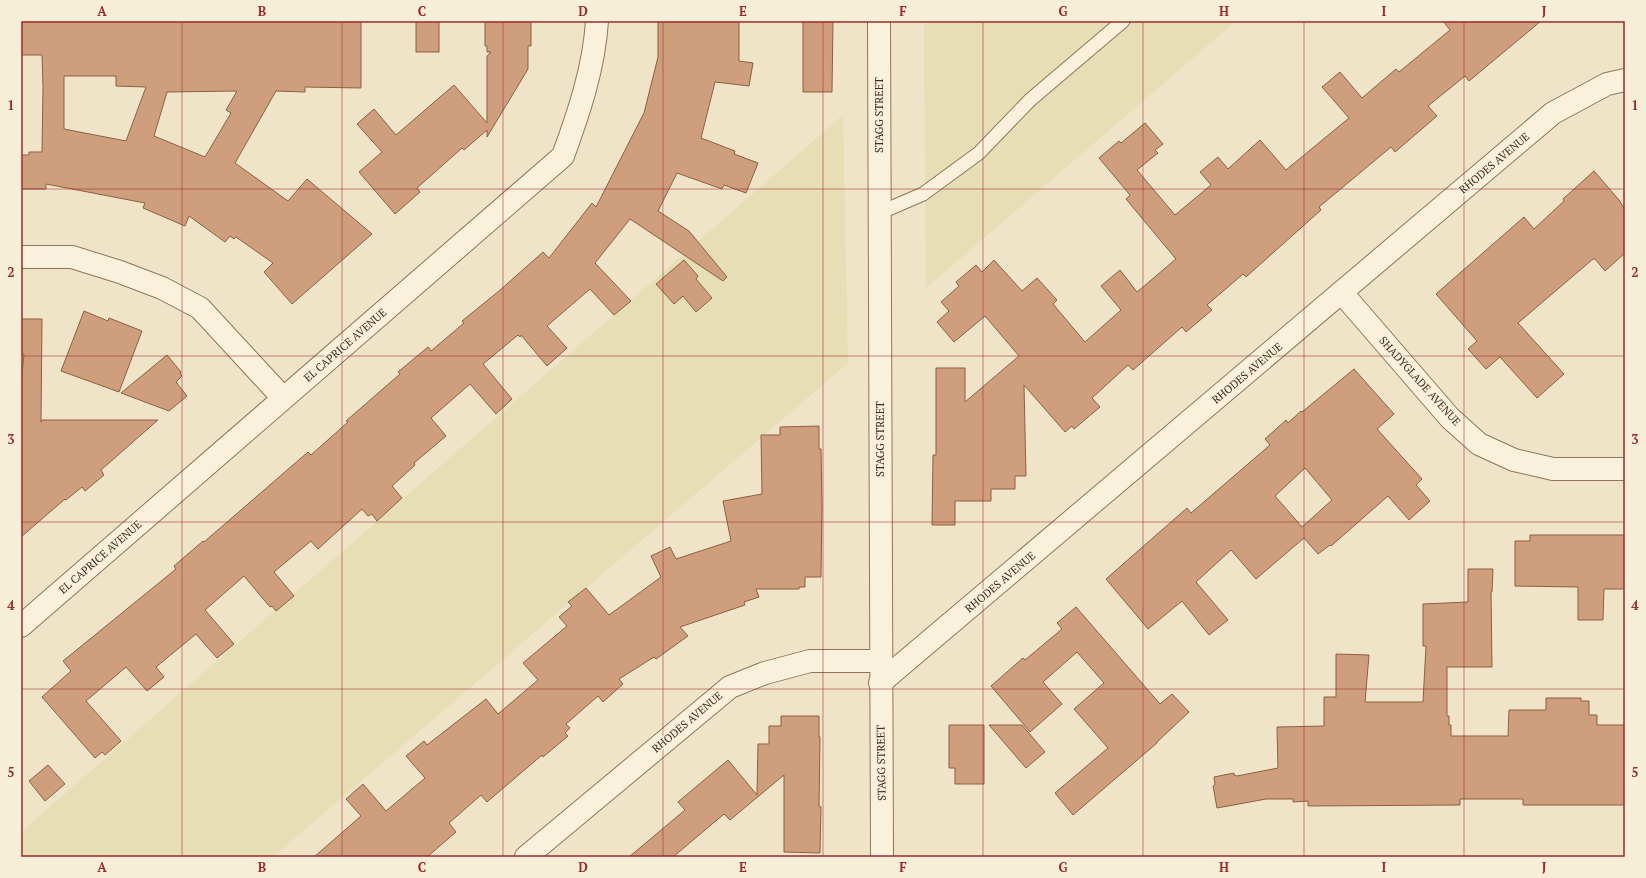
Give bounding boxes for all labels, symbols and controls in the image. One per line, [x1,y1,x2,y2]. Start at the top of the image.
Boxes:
text: A [97,2,107,20]
text: B [258,2,266,20]
text: C [418,2,426,20]
text: D [578,2,588,20]
text: E [739,2,747,20]
text: F [899,2,907,20]
text: G [1058,2,1068,20]
text: H [1219,2,1229,20]
text: I [1382,2,1387,20]
text: J [1542,2,1547,20]
street label: STAGG STREET [872,77,886,153]
text: 1 [7,96,15,114]
text: 1 [1631,96,1639,114]
street label: RHODES AVENUE [1456,129,1532,197]
text: 2 [7,263,15,281]
text: 2 [1631,263,1639,281]
street label: EL CAPRICE AVENUE [301,305,389,385]
street label: SHADYGLADE AVENUE [1376,333,1464,429]
street label: RHODES AVENUE [1209,339,1285,407]
street label: STAGG STREET [873,401,887,477]
text: 3 [7,430,15,448]
text: 3 [1631,430,1639,448]
street label: EL CAPRICE AVENUE [56,517,144,597]
street label: RHODES AVENUE [962,548,1038,616]
text: 4 [7,596,15,614]
text: 4 [1631,596,1639,614]
street label: RHODES AVENUE [649,688,725,756]
street label: STAGG STREET [873,725,889,801]
text: 5 [7,763,15,781]
text: 5 [1631,763,1639,781]
text: A [97,858,107,876]
text: B [258,858,266,876]
text: C [418,858,426,876]
text: D [578,858,588,876]
text: E [739,858,747,876]
text: F [899,858,907,876]
text: G [1058,858,1068,876]
text: H [1219,858,1229,876]
text: I [1382,858,1387,876]
text: J [1542,858,1547,876]

